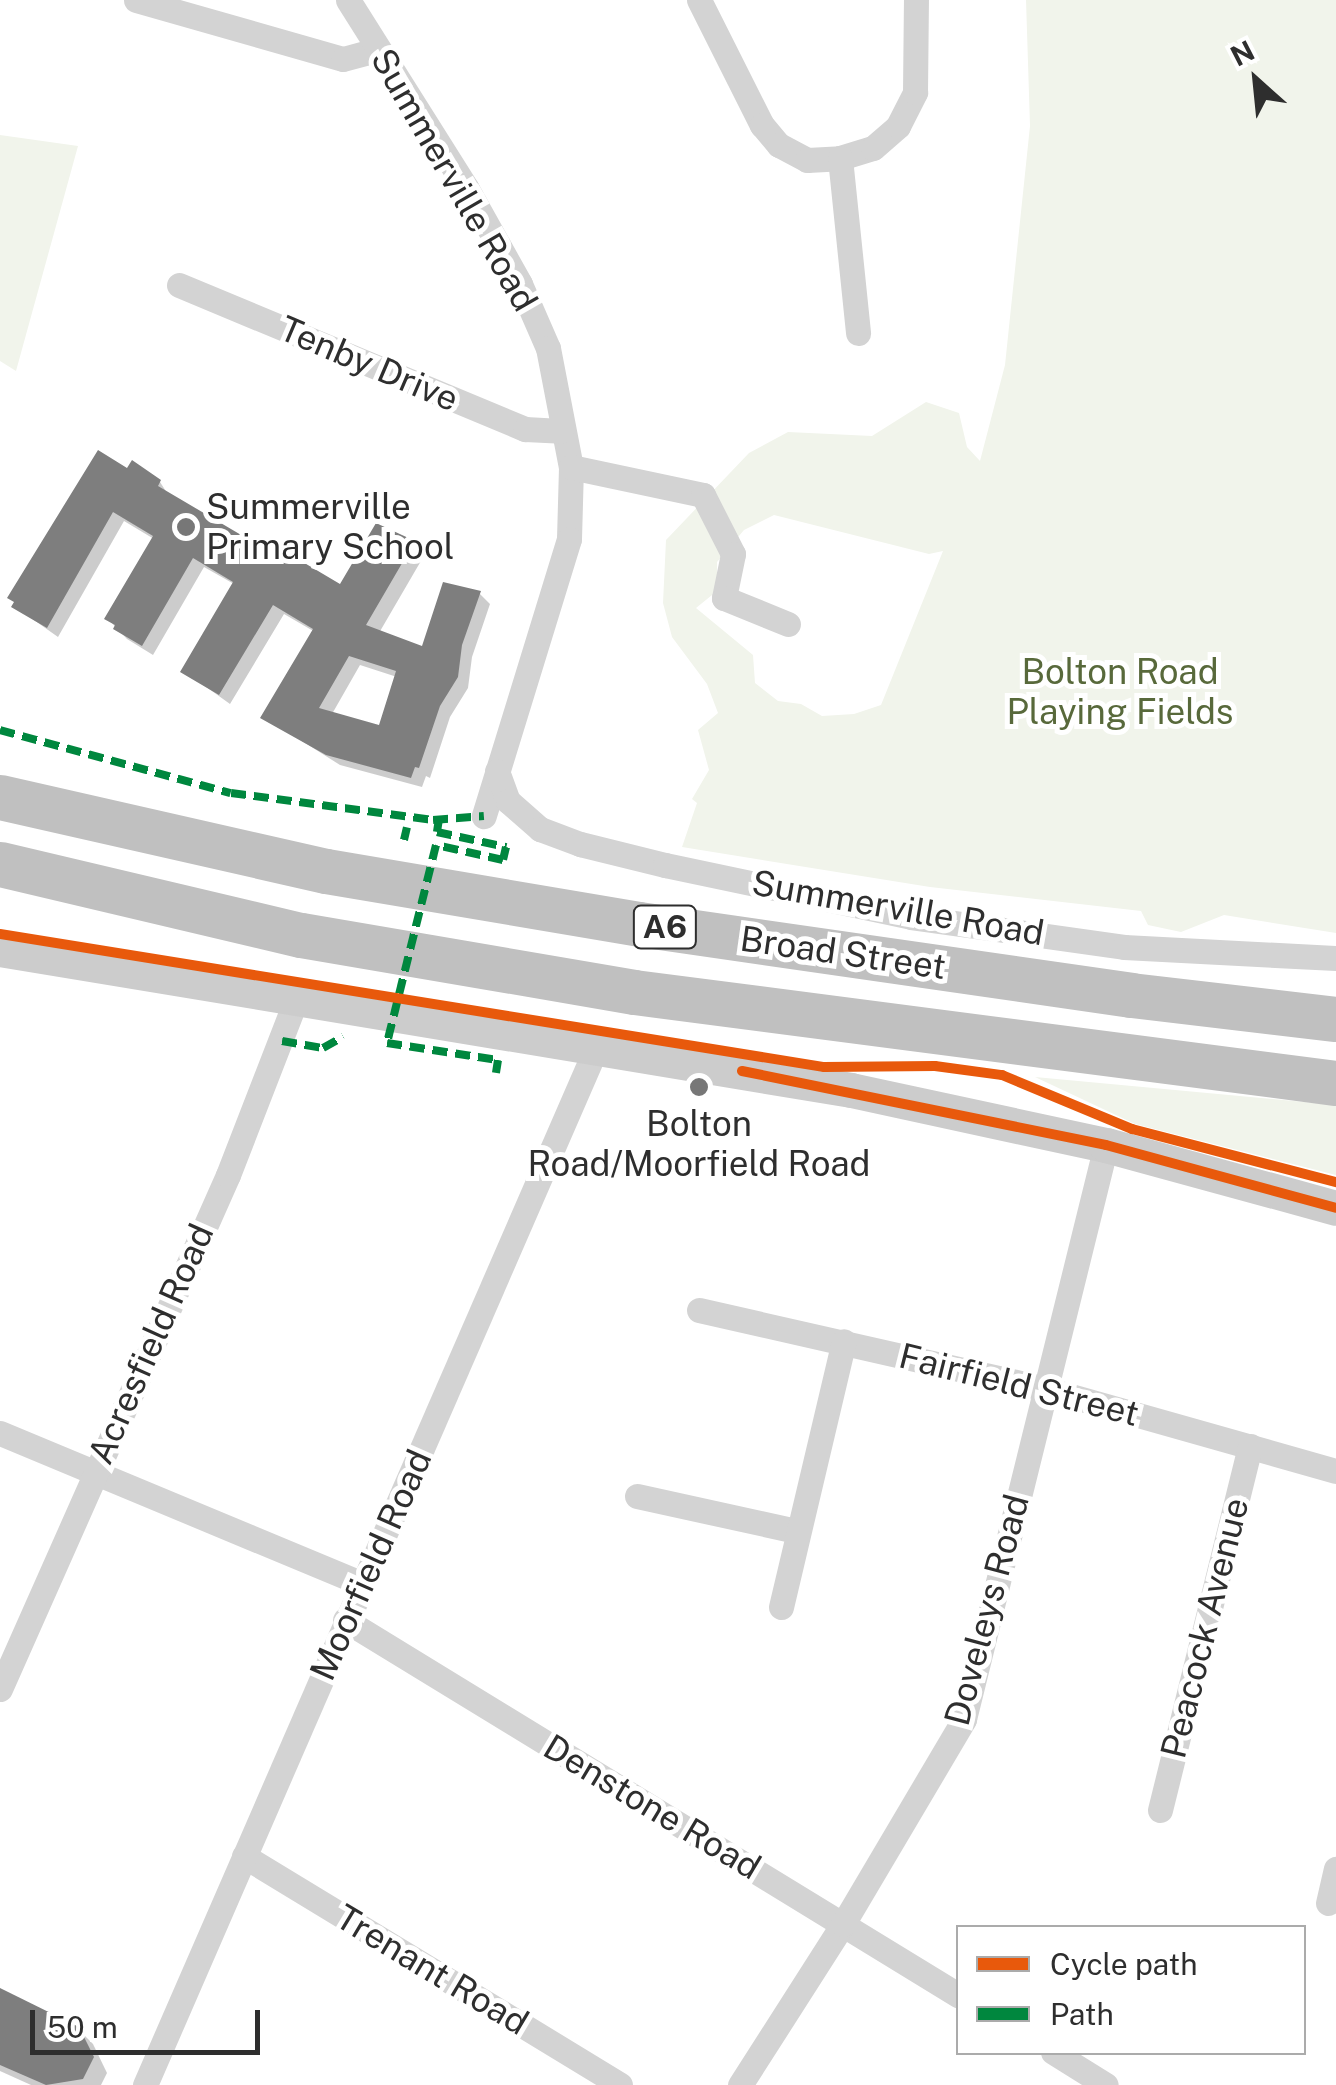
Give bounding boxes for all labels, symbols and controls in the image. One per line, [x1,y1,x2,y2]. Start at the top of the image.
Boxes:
north arrow [1206,30,1306,130]
text: N [1225,33,1259,72]
street label: Summerville Road [362,41,546,319]
street label: Tenby Drive [273,308,465,420]
place label: Summerville Primary School [206,486,454,568]
marker: Summerville Primary School [175,516,197,538]
park label: Bolton Road Playing Fields [1006,651,1234,733]
street label: Summerville Road [749,862,1047,954]
road number: A6 [632,900,698,954]
street label: Broad Street [737,918,949,988]
marker: Bolton Road/Moorfield Road [688,1076,710,1098]
place label: Bolton Road/Moorfield Road [527,1103,871,1185]
street label: Acresfield Road [79,1218,223,1470]
street label: Fairfield Street [895,1335,1143,1435]
street label: Moorfield Road [301,1443,441,1687]
street label: Doveleys Road [936,1490,1038,1730]
street label: Peacock Avenue [1152,1493,1258,1763]
street label: Denstone Road [536,1726,768,1888]
street label: Trenant Road [328,1896,536,2044]
legend [956,1925,1306,2055]
text: Cycle path [1050,1946,1198,1982]
scale bar [35,1990,265,2052]
text: Path [1050,1996,1114,2032]
text: 50 m [47,2009,118,2045]

